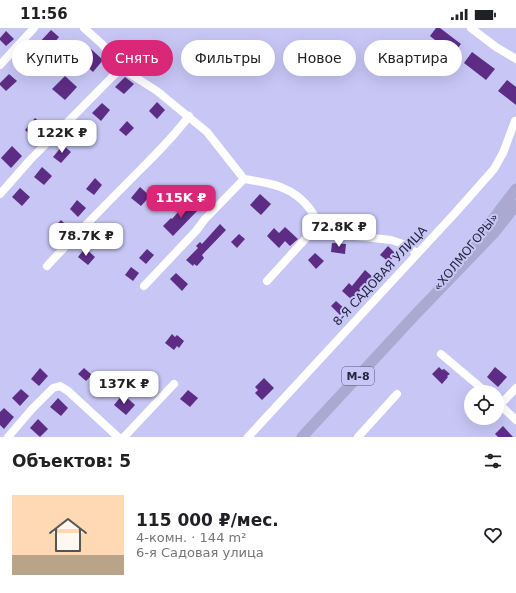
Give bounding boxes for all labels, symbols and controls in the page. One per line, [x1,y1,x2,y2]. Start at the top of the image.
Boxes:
text: 11:56 [20,5,68,23]
chip: Купить [12,40,93,76]
chip: Снять [101,40,173,76]
chip: Фильтры [181,40,275,76]
chip: Новое [283,40,356,76]
chip: Квартира [364,40,462,76]
pin: 122K ₽ [29,120,95,154]
text: 122K ₽ [37,125,87,140]
pin: 115K ₽ [148,185,214,219]
text: 115K ₽ [156,190,206,205]
street label: «ХОЛМОГОРЫ» [430,210,502,294]
pin: 72.8K ₽ [302,214,376,248]
text: 72.8K ₽ [311,219,367,234]
pin: 78.7K ₽ [49,223,123,257]
street label: 8-Я САДОВАЯ УЛИЦА [330,223,430,329]
text: 78.7K ₽ [58,228,114,243]
road number: М-8 [342,367,374,385]
pin: 137K ₽ [91,371,157,405]
text: 137K ₽ [99,376,149,391]
map controls [464,385,504,425]
button: locate [464,385,504,425]
icon: filters [482,450,504,472]
text: Объектов: 5 [12,451,131,471]
text: 115 000 ₽/мес. [136,510,279,530]
icon: home [44,511,92,559]
icon: heart [482,524,504,546]
text: 4-комн. · 144 m² [136,530,246,545]
text: 6-я Садовая улица [136,545,264,560]

